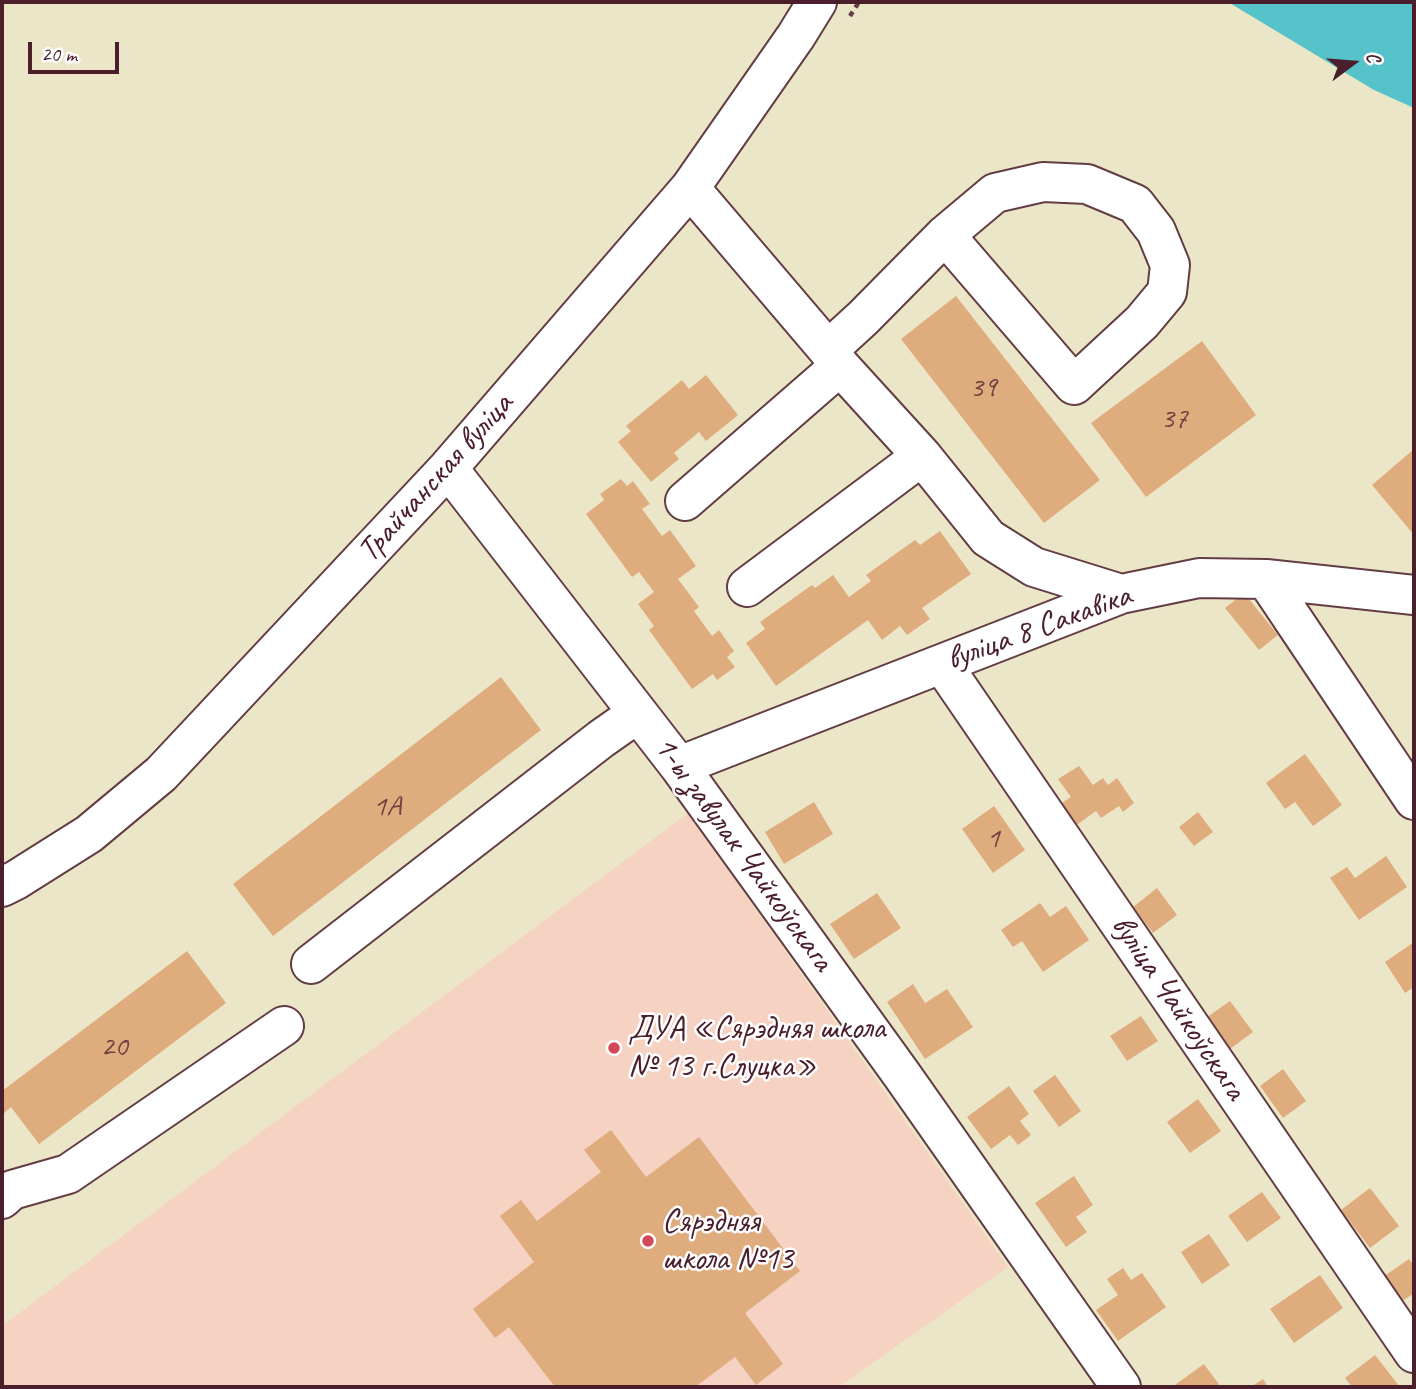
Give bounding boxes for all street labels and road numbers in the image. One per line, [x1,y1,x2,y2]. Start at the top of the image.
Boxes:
street label: Трайчанская вуліца [350,385,522,571]
street label: вуліца 8 Сакавіка [941,576,1137,680]
street label: 1-ы завулак Чайкоўскага [644,729,842,979]
street label: вуліца Чайкоўскага [1102,908,1254,1108]

